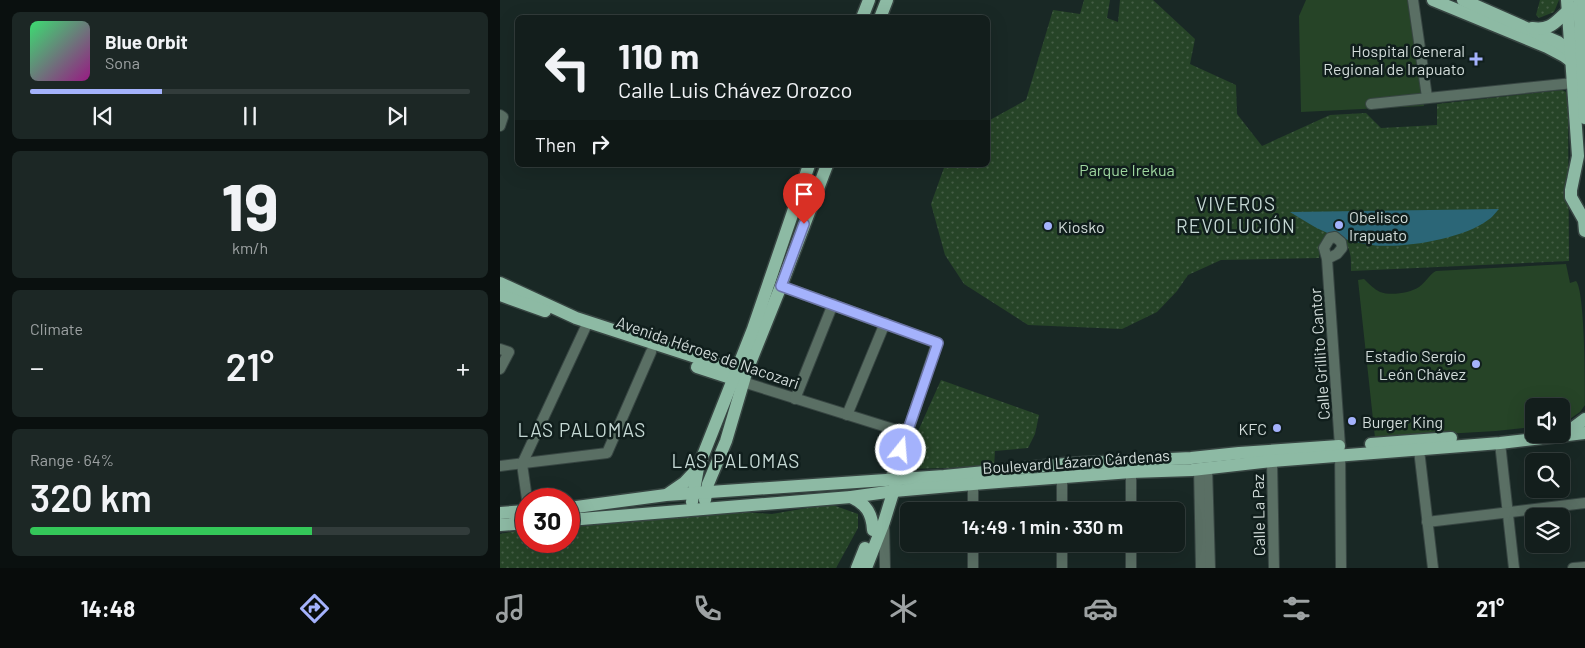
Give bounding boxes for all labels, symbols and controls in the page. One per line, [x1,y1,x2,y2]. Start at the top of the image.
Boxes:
text: Blue Orbit [105,30,188,53]
text: 110 m [618,34,699,76]
icon: left [535,35,600,100]
place label: Hospital General Regional de Irapuato [1323,41,1465,78]
marker: Hospital General Regional de Irapuato [1469,52,1483,66]
text: Sona [105,53,140,72]
text: Calle Luis Chávez Orozco [618,76,853,102]
icon: previous [89,102,117,130]
icon: pause [236,102,264,130]
icon: next [383,102,411,130]
icon: right [586,130,614,158]
text: Then [535,133,576,156]
park label: Parque Irekua [1079,160,1175,179]
text: 19 [221,166,279,244]
pin [783,173,825,224]
icon: arrive [790,180,818,208]
district label: VIVEROS REVOLUCIÓN [1176,192,1296,237]
place label: Obelisco Irapuato [1349,207,1409,244]
place label: Kiosko [1058,217,1105,236]
marker: Obelisco Irapuato [1333,219,1345,231]
marker: Kiosko [1042,220,1054,232]
text: km/h [232,238,268,257]
street label: Calle Grillito Cantor [1305,287,1333,421]
street label: Avenida Héroes de Nacozari [614,312,802,392]
text: Climate [30,319,83,338]
text: 21° [226,343,274,389]
place label: Estadio Sergio León Chávez [1365,346,1466,383]
text: − [30,350,44,384]
text: + [456,350,470,384]
marker: Estadio Sergio León Chávez [1470,358,1482,370]
map controls [1525,398,1570,553]
button: sound [1525,398,1570,443]
place label: Burger King [1362,412,1443,431]
marker: Burger King [1346,415,1358,427]
district label: LAS PALOMAS [518,418,646,441]
place label: KFC [1238,419,1267,438]
marker: KFC [1271,422,1283,434]
position arrow [874,423,926,475]
street label: Boulevard Lázaro Cárdenas [982,445,1170,477]
district label: LAS PALOMAS [672,449,800,472]
text: Range · 64% [30,450,114,469]
button: search [1525,453,1570,498]
text: 320 km [30,474,152,520]
street label: Calle La Paz [1248,474,1268,556]
speed limit sign: 30 [515,488,580,553]
button: layers [1525,508,1570,553]
text: 14:49 · 1 min · 330 m [962,515,1123,538]
icon: directions [297,591,332,626]
icon: music [493,591,528,626]
icon: phone [690,591,725,626]
icon: climate [886,591,921,626]
icon: car [1083,591,1118,626]
icon: filters [1279,591,1314,626]
text: 14:48 [81,595,135,621]
text: 21° [1476,595,1504,621]

